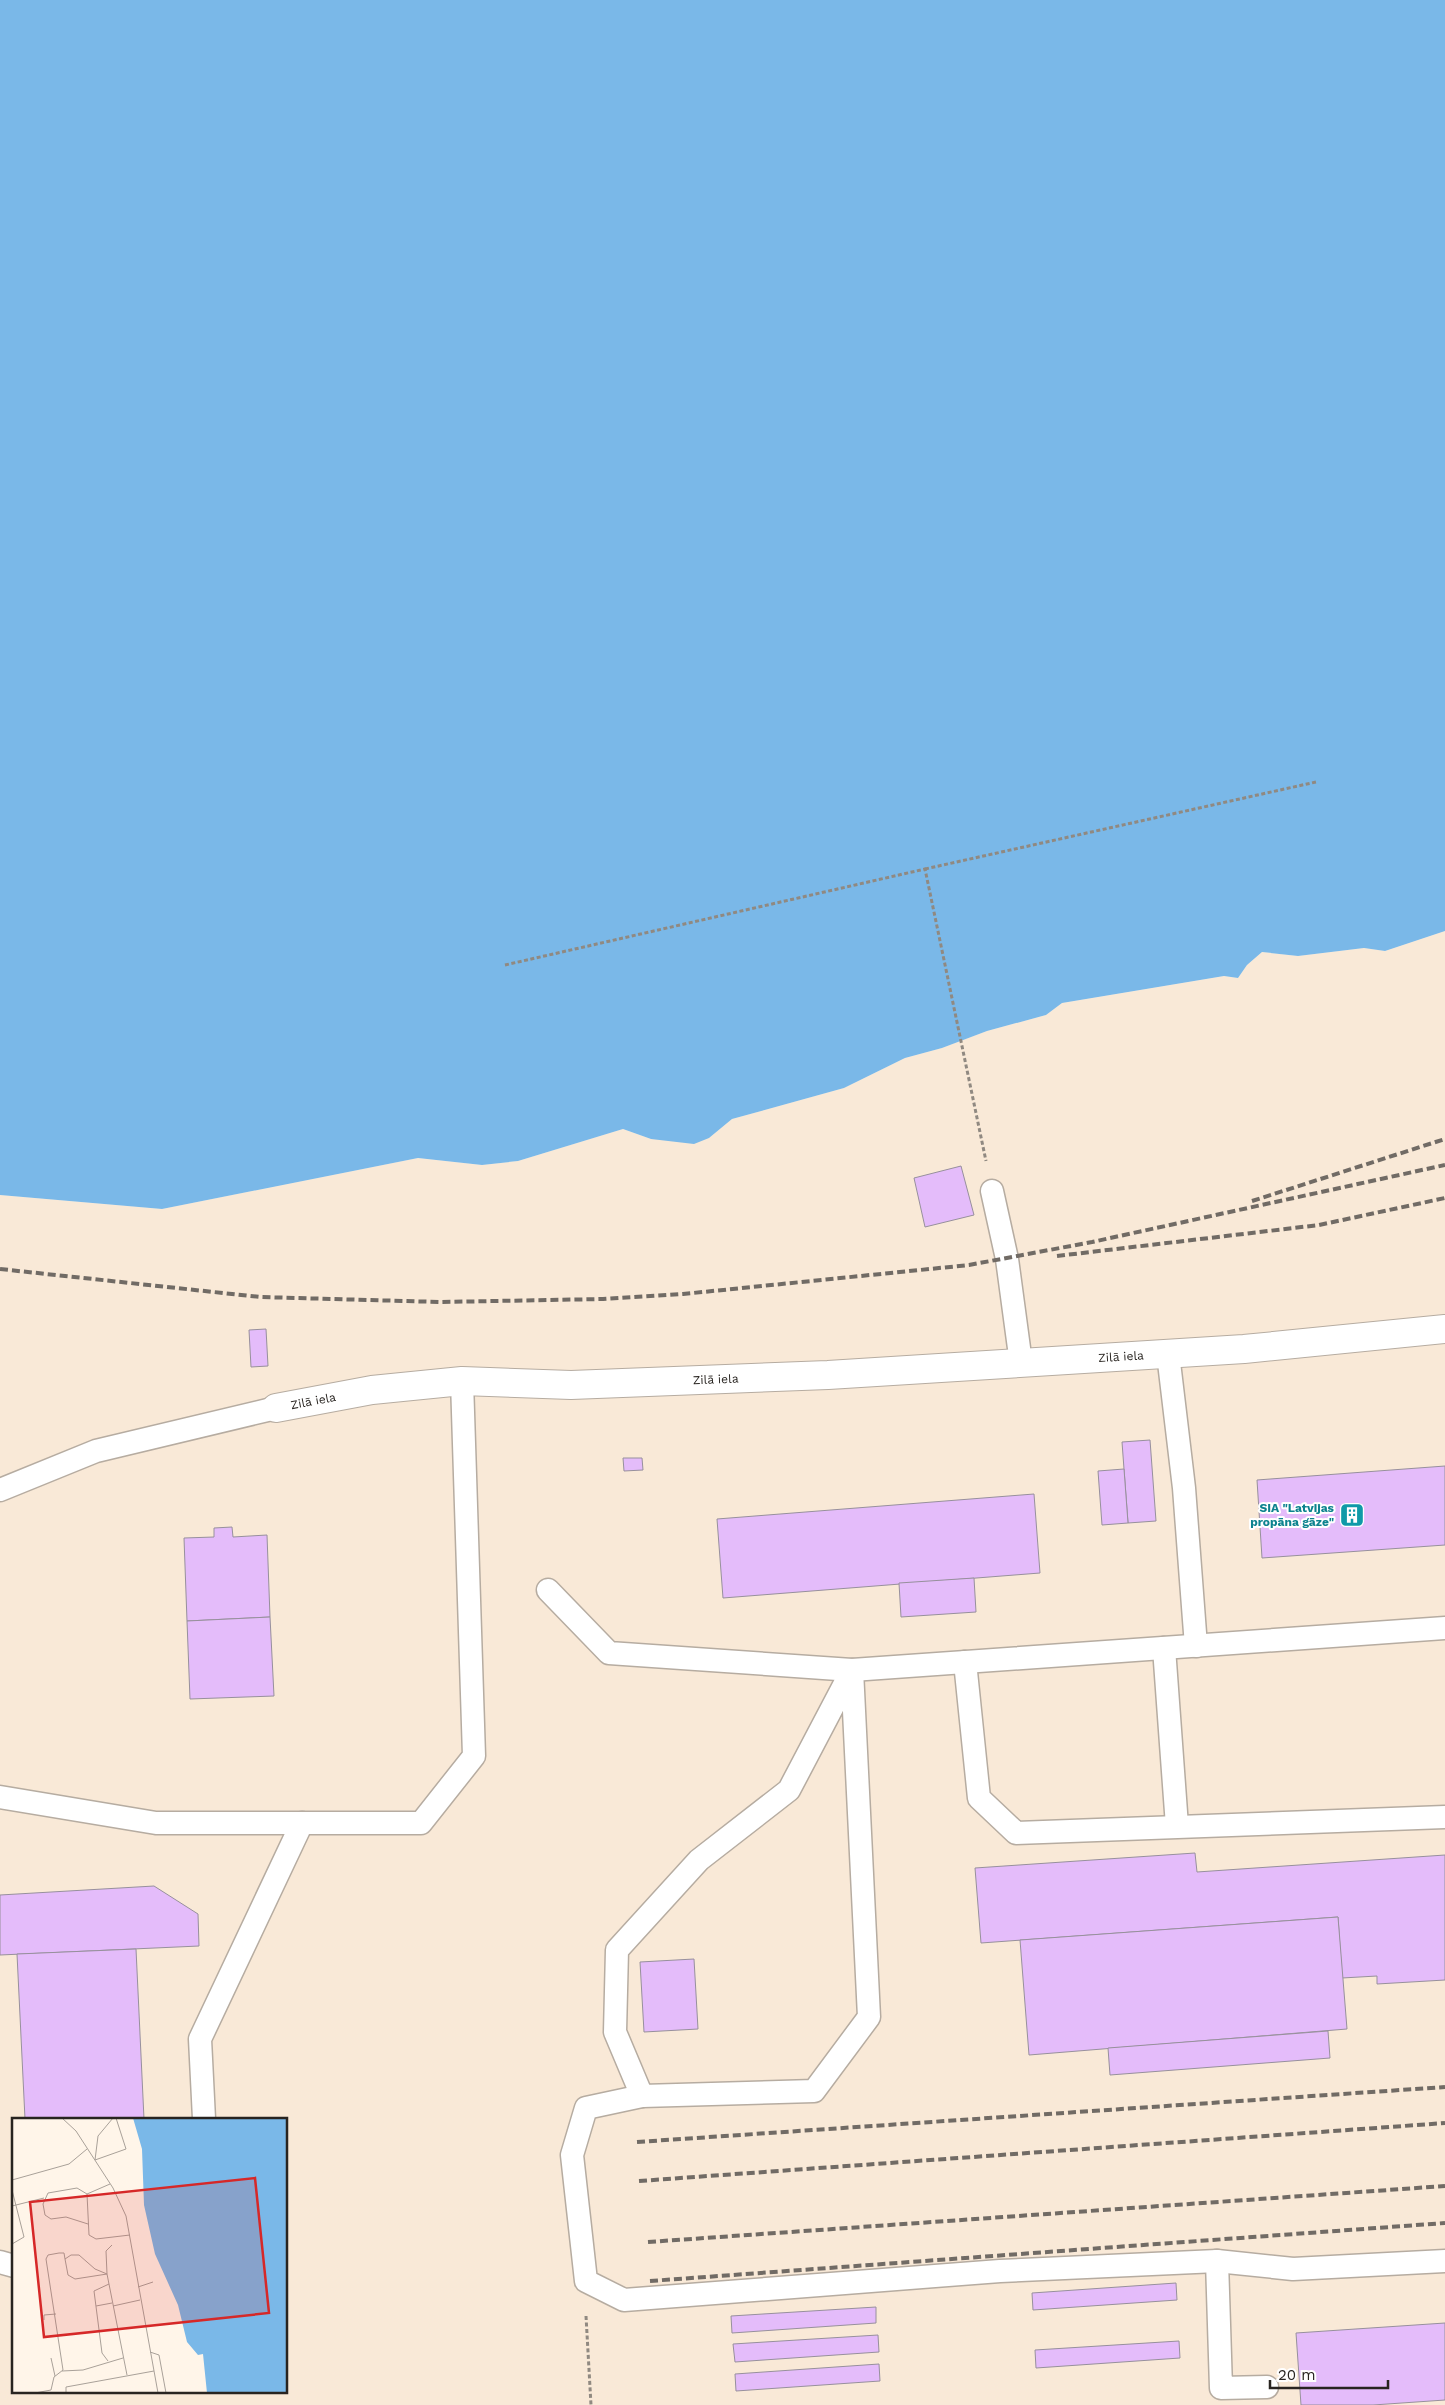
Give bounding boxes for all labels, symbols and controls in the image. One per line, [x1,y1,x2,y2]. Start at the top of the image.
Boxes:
street label: Zilā iela [1098,1348,1144,1365]
street label: Zilā iela [693,1371,739,1387]
street label: Zilā iela [290,1390,337,1412]
place label: SIA "Latvijas propāna gāze" [1250,1501,1335,1529]
building icon: SIA "Latvijas propāna gāze" [1339,1502,1365,1528]
inset map [12,2118,288,2392]
scale bar [1270,2358,1388,2390]
text: 20 m [1278,2366,1316,2384]

